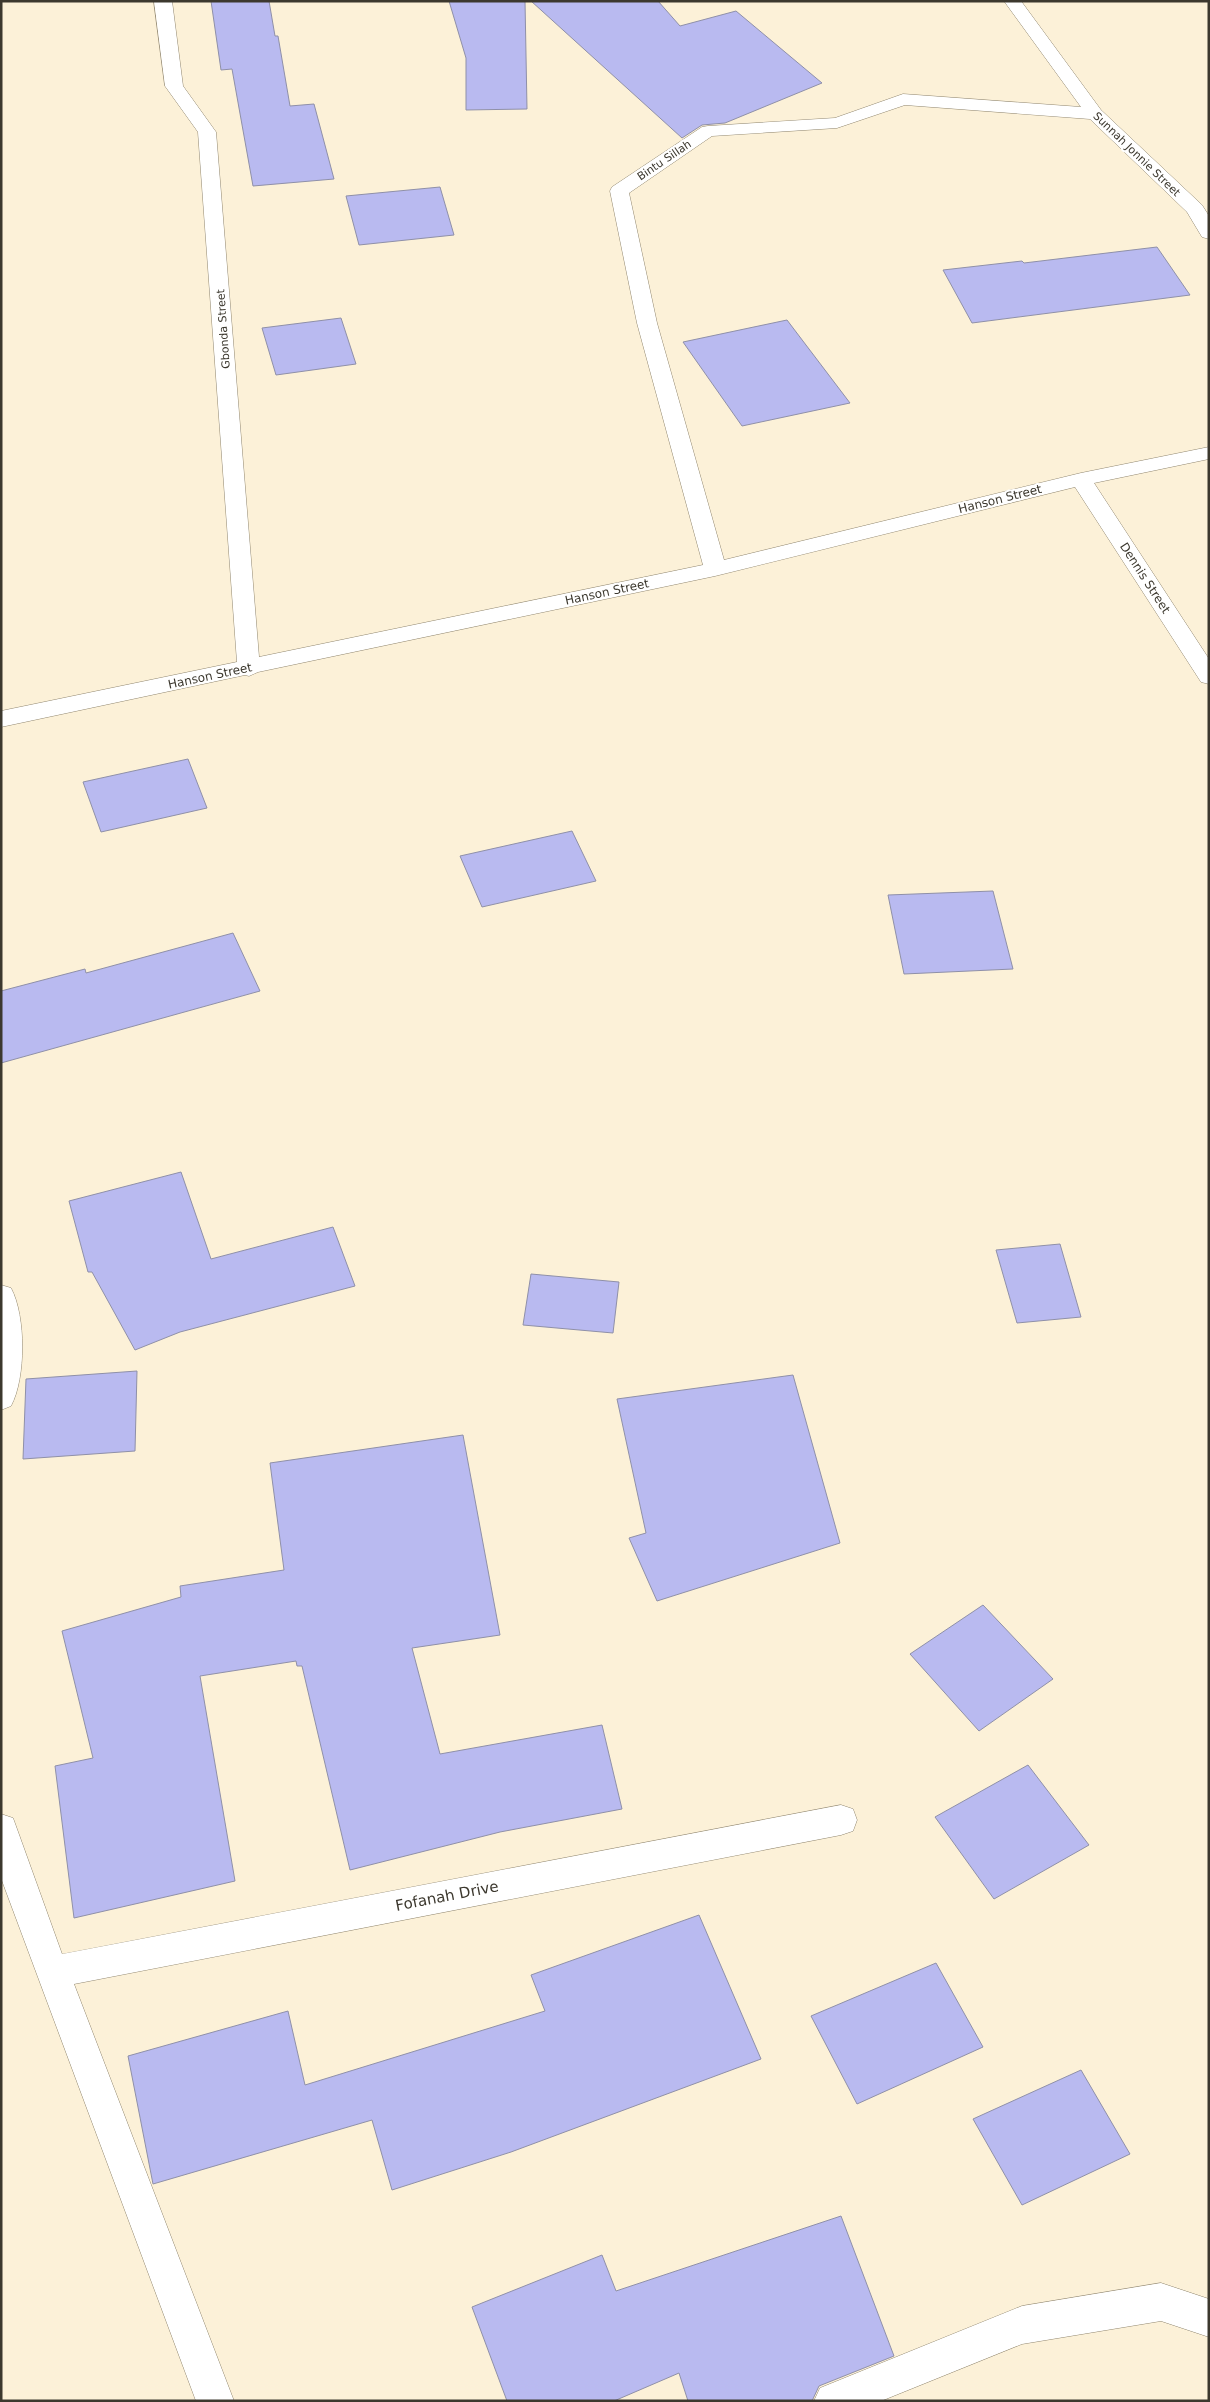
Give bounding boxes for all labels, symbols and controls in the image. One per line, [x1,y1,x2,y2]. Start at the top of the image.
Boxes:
street label: Sunnah Jonnie Street [1090,109,1183,200]
street label: Bintu Sillah [635,138,694,183]
street label: Gbonda Street [214,288,233,369]
street label: Hanson Street [957,482,1043,516]
street label: Dennis Street [1117,540,1173,616]
street label: Hanson Street [564,576,651,608]
street label: Hanson Street [167,660,254,692]
street label: Fofanah Drive [394,1877,500,1915]

